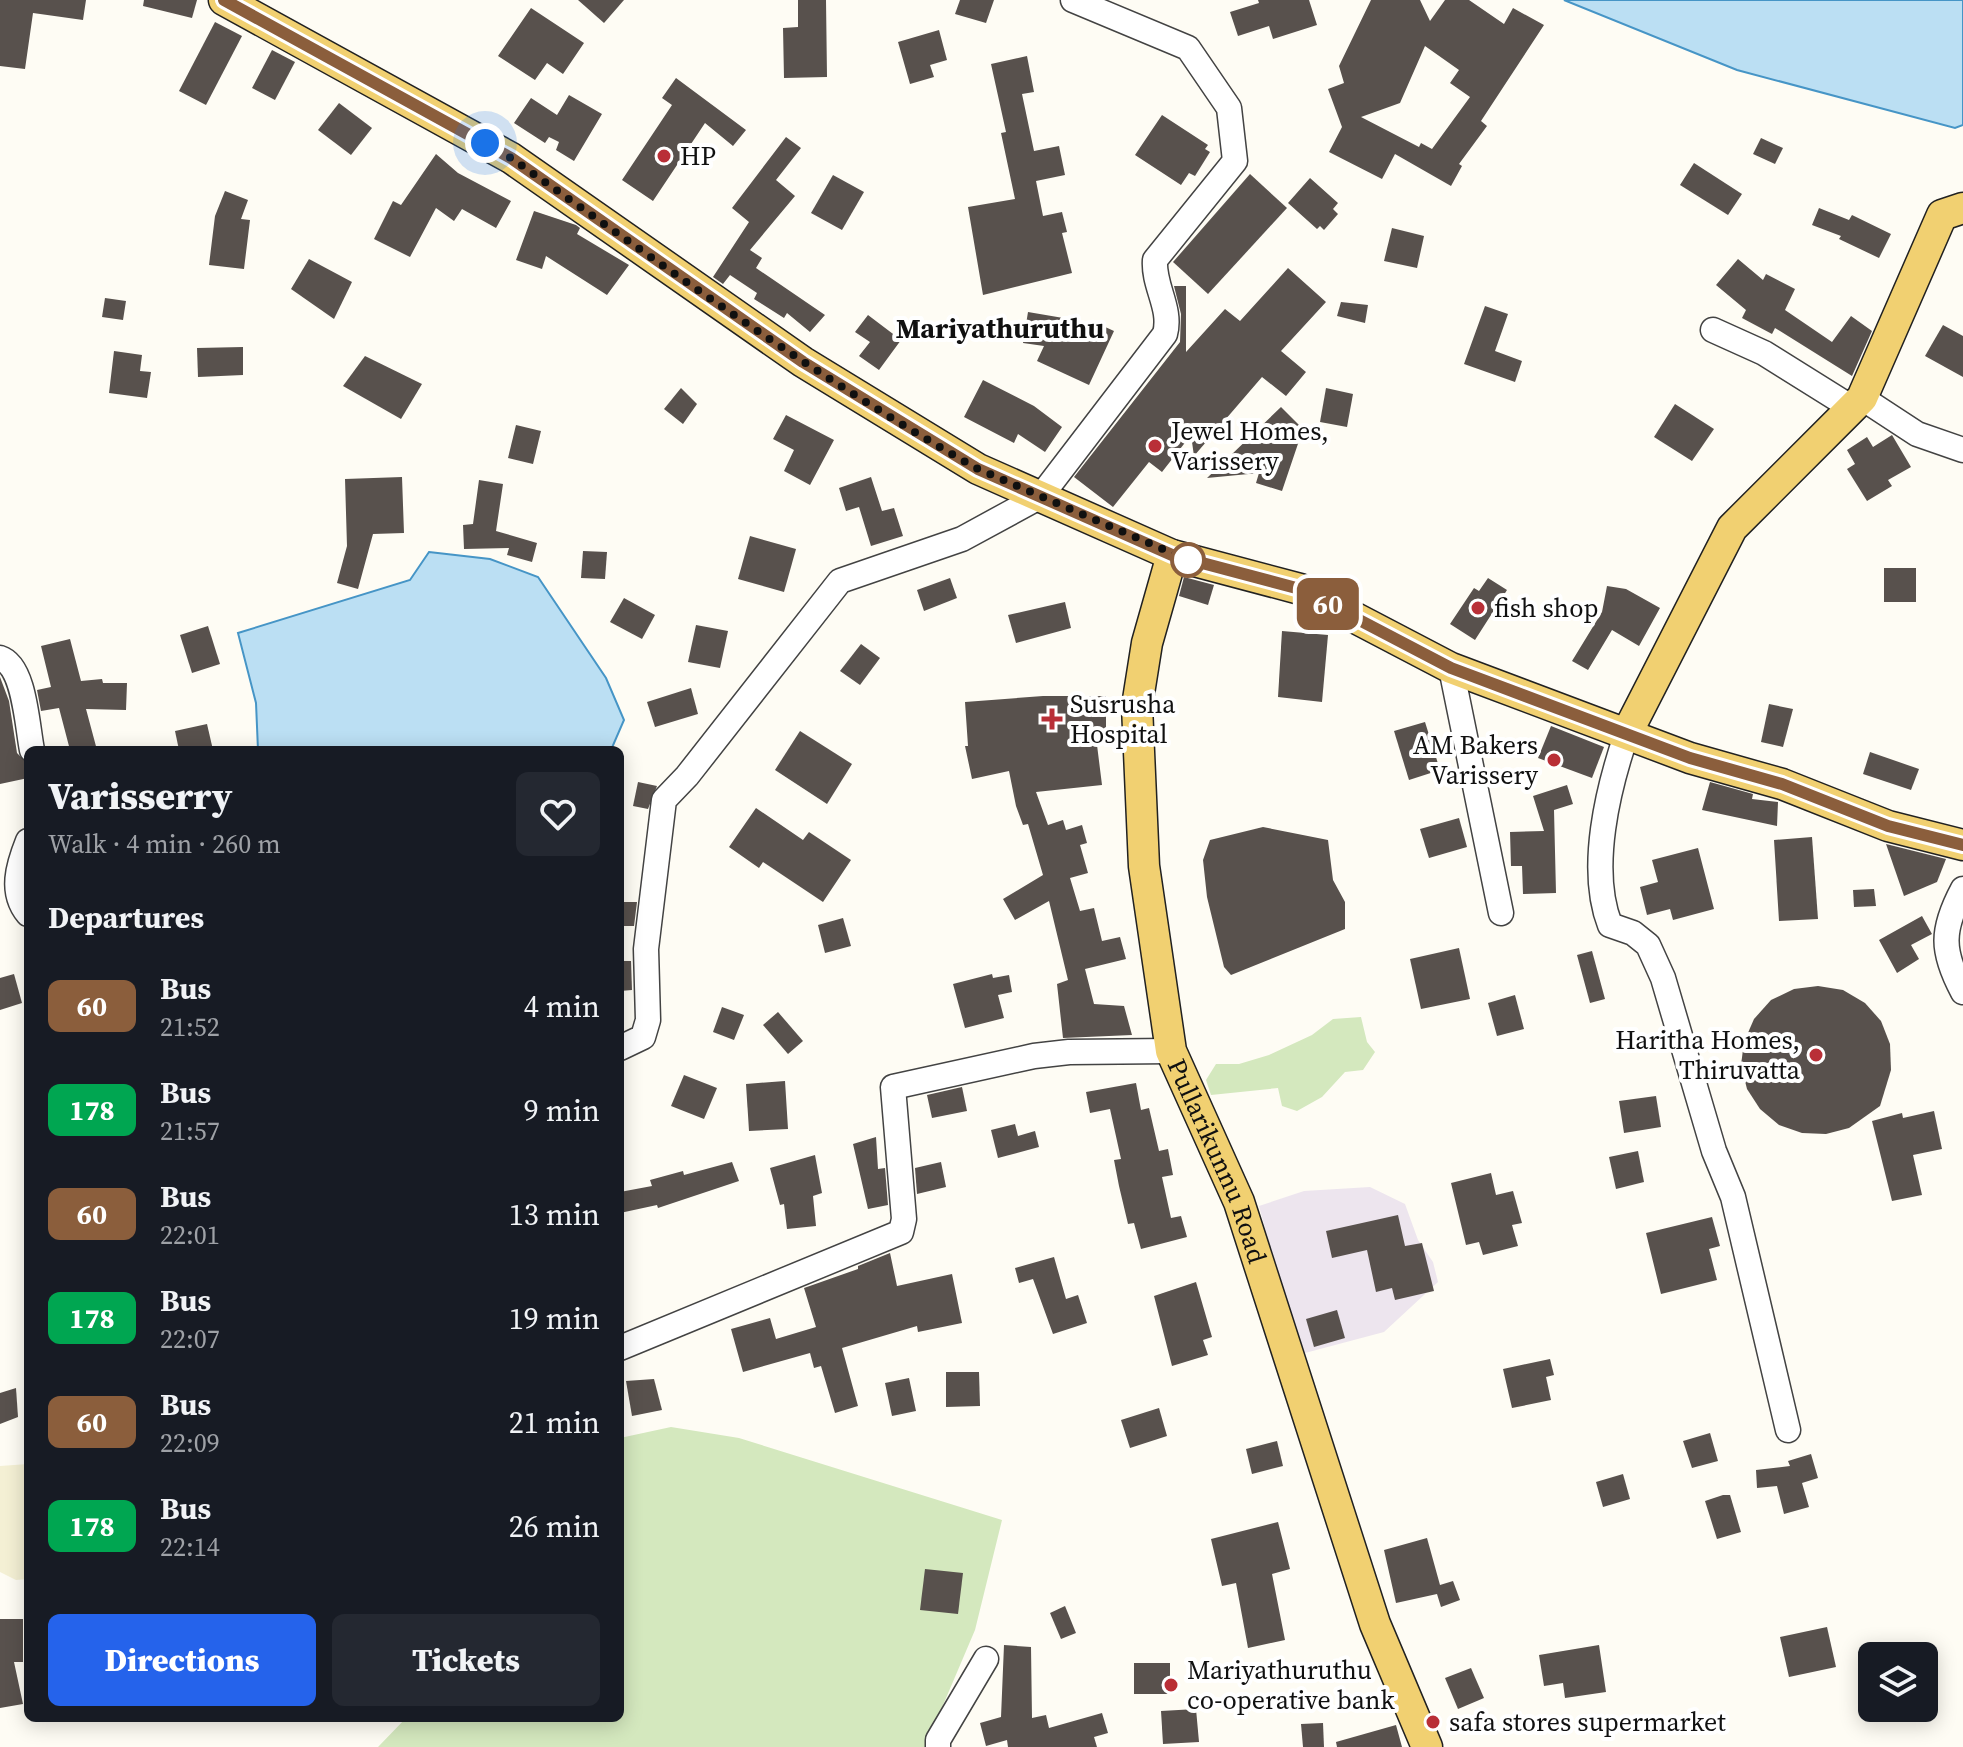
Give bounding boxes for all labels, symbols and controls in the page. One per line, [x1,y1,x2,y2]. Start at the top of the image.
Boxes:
your location [465,123,505,163]
place label: HP [680,138,716,174]
marker: HP [655,147,673,165]
district label: Mariyathuruthu [896,309,1104,347]
place label: Jewel Homes, Varissery [1170,413,1329,479]
marker: Jewel Homes, Varissery [1146,437,1164,455]
unlabelled marker [1171,543,1205,577]
line badge: 60 [1292,578,1364,630]
text: 60 [1313,585,1343,623]
place label: fish shop [1494,590,1598,626]
marker: fish shop [1469,599,1487,617]
place label: Susrusha Hospital [1070,686,1176,752]
marker: Susrusha Hospital [1041,708,1063,730]
place label: AM Bakers Varissery [1413,727,1539,793]
marker: AM Bakers Varissery [1545,751,1563,769]
text: Varisserry [48,770,232,822]
button: heart [516,772,600,856]
text: Walk · 4 min · 260 m [48,826,281,862]
text: Departures [48,897,204,938]
text: Bus [160,968,211,1009]
text: 4 min [524,986,600,1027]
text: 60 [77,987,107,1025]
text: 21:52 [160,1009,220,1045]
place label: Haritha Homes, Thiruvatta [1615,1022,1801,1088]
marker: Haritha Homes, Thiruvatta [1807,1046,1825,1064]
street label: Pullarikunnu Road [1159,1053,1276,1268]
text: Bus [160,1072,211,1113]
text: 9 min [524,1090,600,1131]
text: 178 [69,1091,115,1129]
text: 21:57 [160,1113,220,1149]
text: Bus [160,1176,211,1217]
text: 13 min [509,1194,600,1235]
text: 60 [77,1195,107,1233]
text: 22:01 [160,1217,220,1253]
text: Bus [160,1280,211,1321]
text: 19 min [509,1298,600,1339]
text: 178 [69,1299,115,1337]
text: 22:07 [160,1321,220,1357]
text: Bus [160,1384,211,1425]
text: 21 min [509,1402,600,1443]
text: 60 [77,1403,107,1441]
text: 22:09 [160,1425,220,1461]
text: Bus [160,1488,211,1529]
text: 26 min [509,1506,600,1547]
text: 178 [69,1507,115,1545]
text: 22:14 [160,1529,220,1565]
button: Directions [48,1614,316,1706]
button: Tickets [332,1614,600,1706]
map controls [1858,1642,1938,1722]
button: layers [1858,1642,1938,1722]
place label: Mariyathuruthu co-operative bank [1187,1652,1396,1718]
marker: Mariyathuruthu co-operative bank [1162,1676,1180,1694]
place label: safa stores supermarket [1449,1704,1726,1740]
marker: safa stores supermarket [1424,1713,1442,1731]

